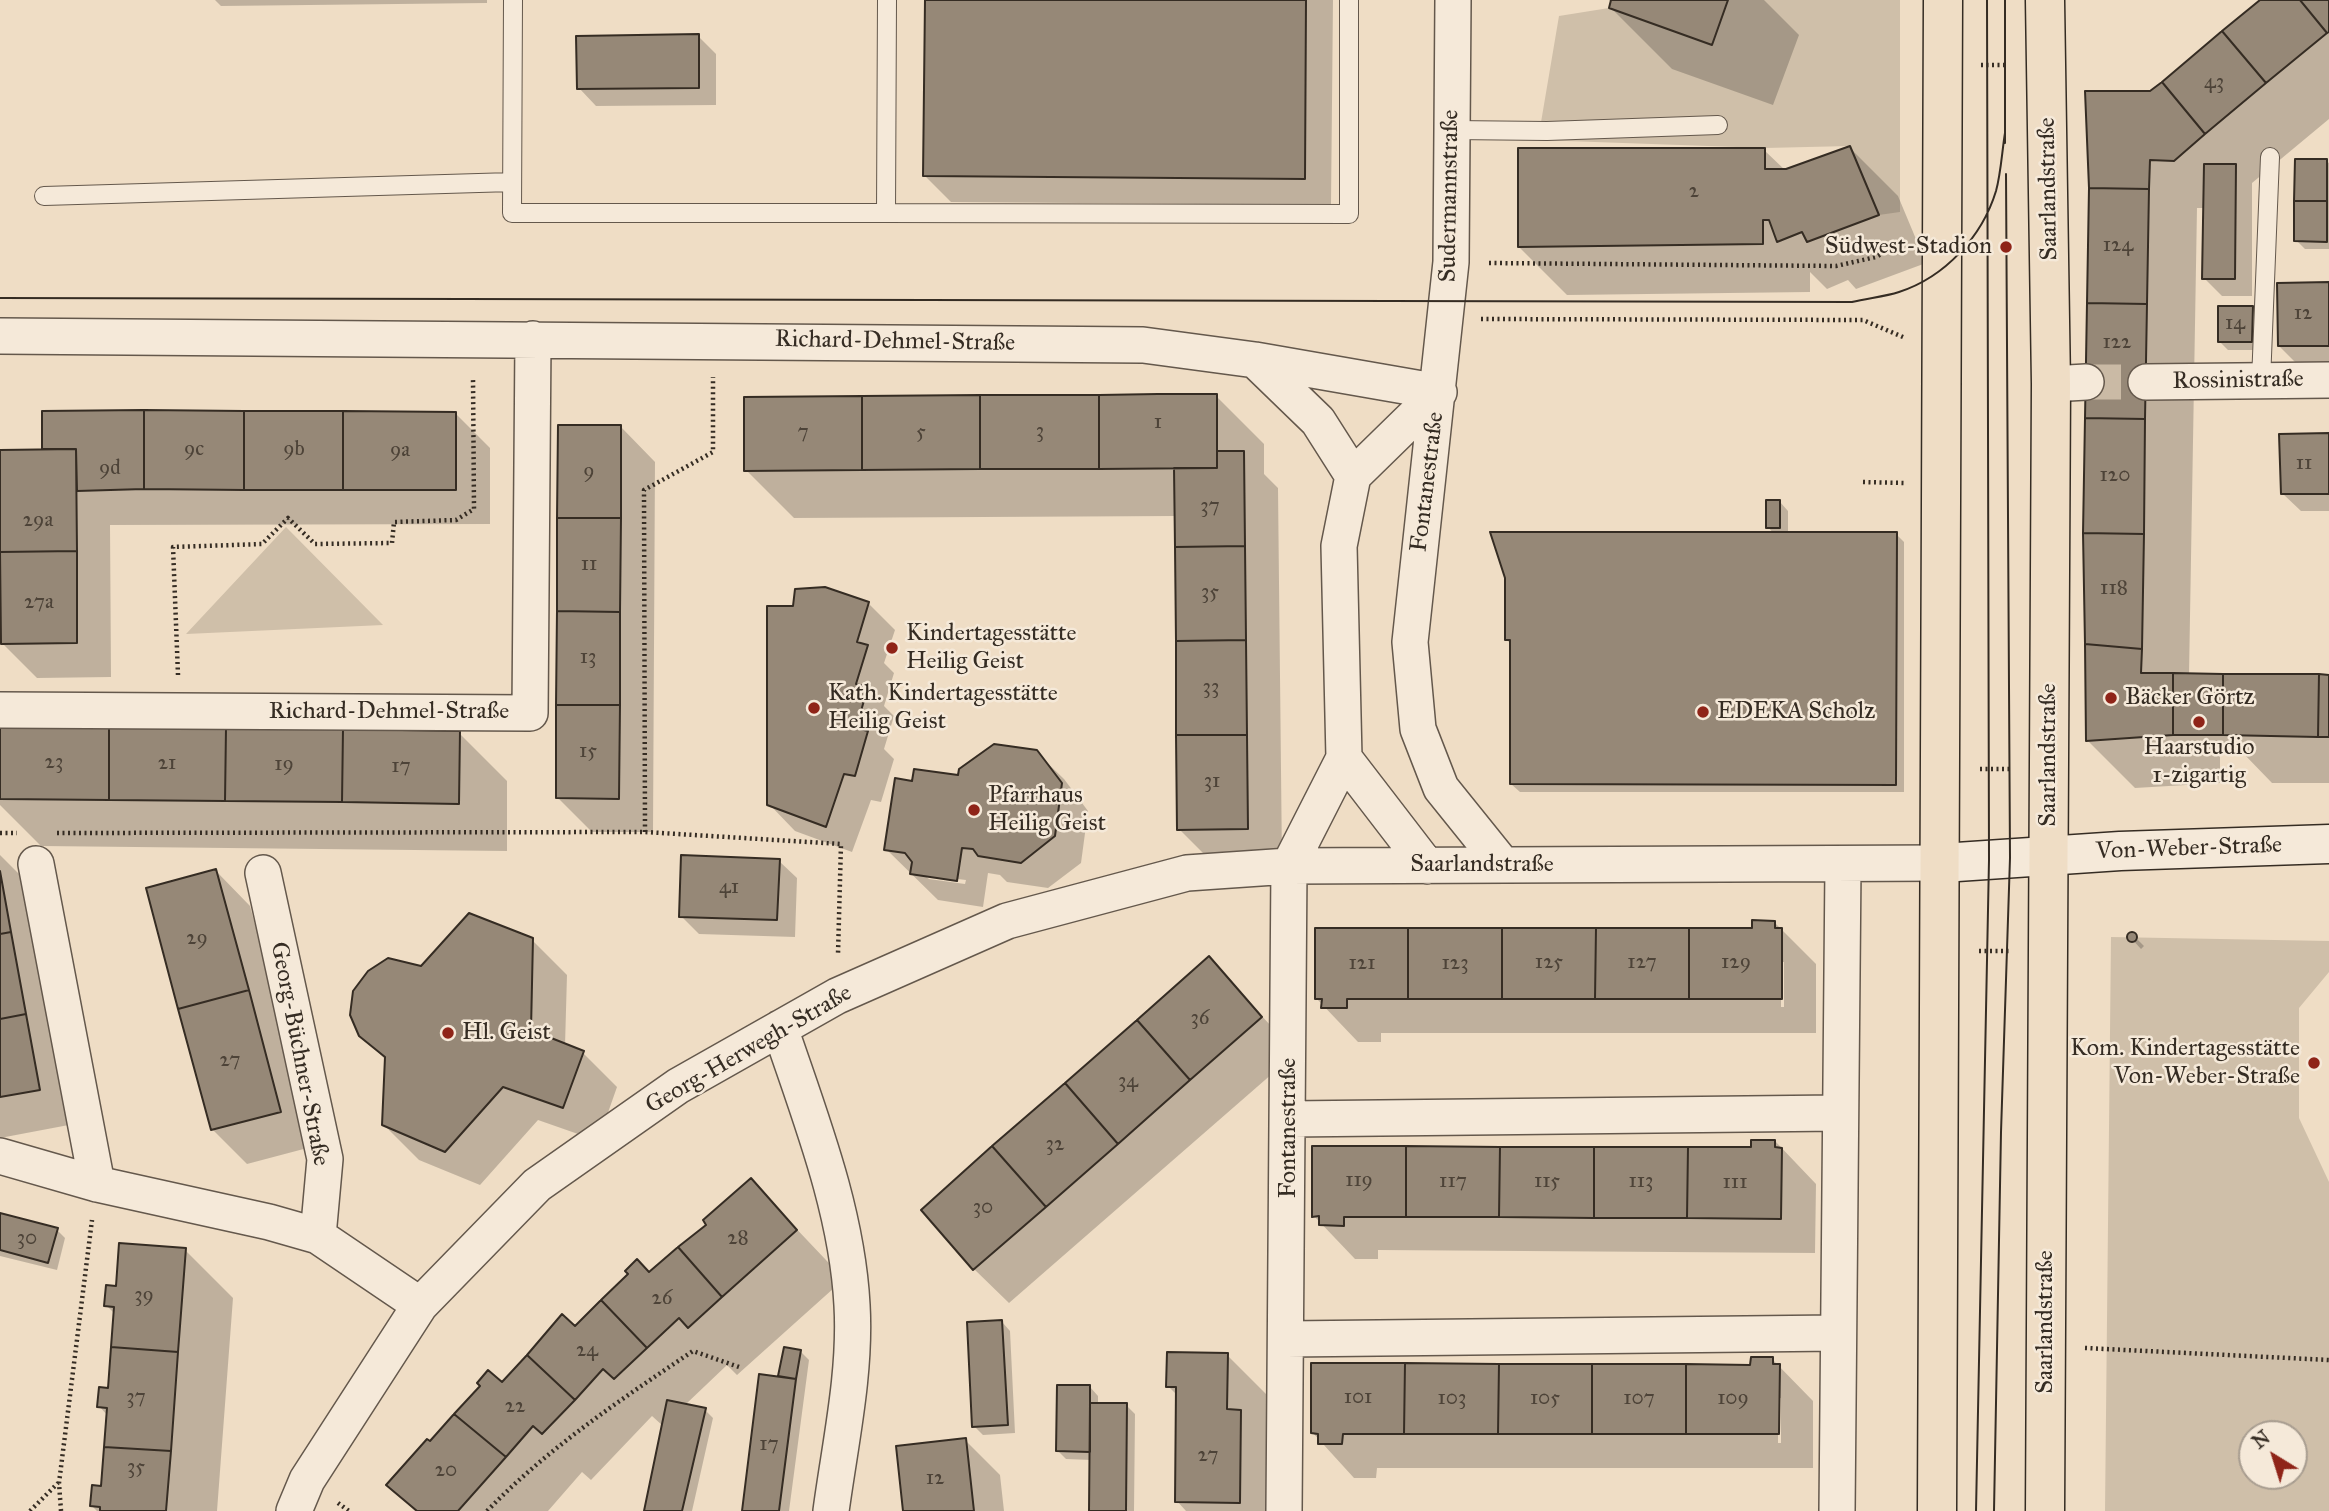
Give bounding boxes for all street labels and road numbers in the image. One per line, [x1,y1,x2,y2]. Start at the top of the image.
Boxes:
street label: Sudermannstraße [1434,109,1466,283]
street label: Saarlandstraße [2033,117,2065,261]
street label: Richard-Dehmel-Straße [775,326,1015,358]
street label: Rossinistraße [2172,365,2304,397]
street label: Fontanestraße [1405,410,1451,554]
street label: Saarlandstraße [2035,683,2063,827]
street label: Richard-Dehmel-Straße [269,698,509,726]
street label: Von-Weber-Straße [2095,831,2283,867]
street label: Saarlandstraße [1410,851,1554,879]
street label: Georg-Büchner-Straße [263,940,335,1168]
street label: Georg-Herwegh-Straße [641,979,857,1121]
street label: Fontanestraße [1275,1058,1303,1198]
street label: Saarlandstraße [2032,1250,2060,1394]

